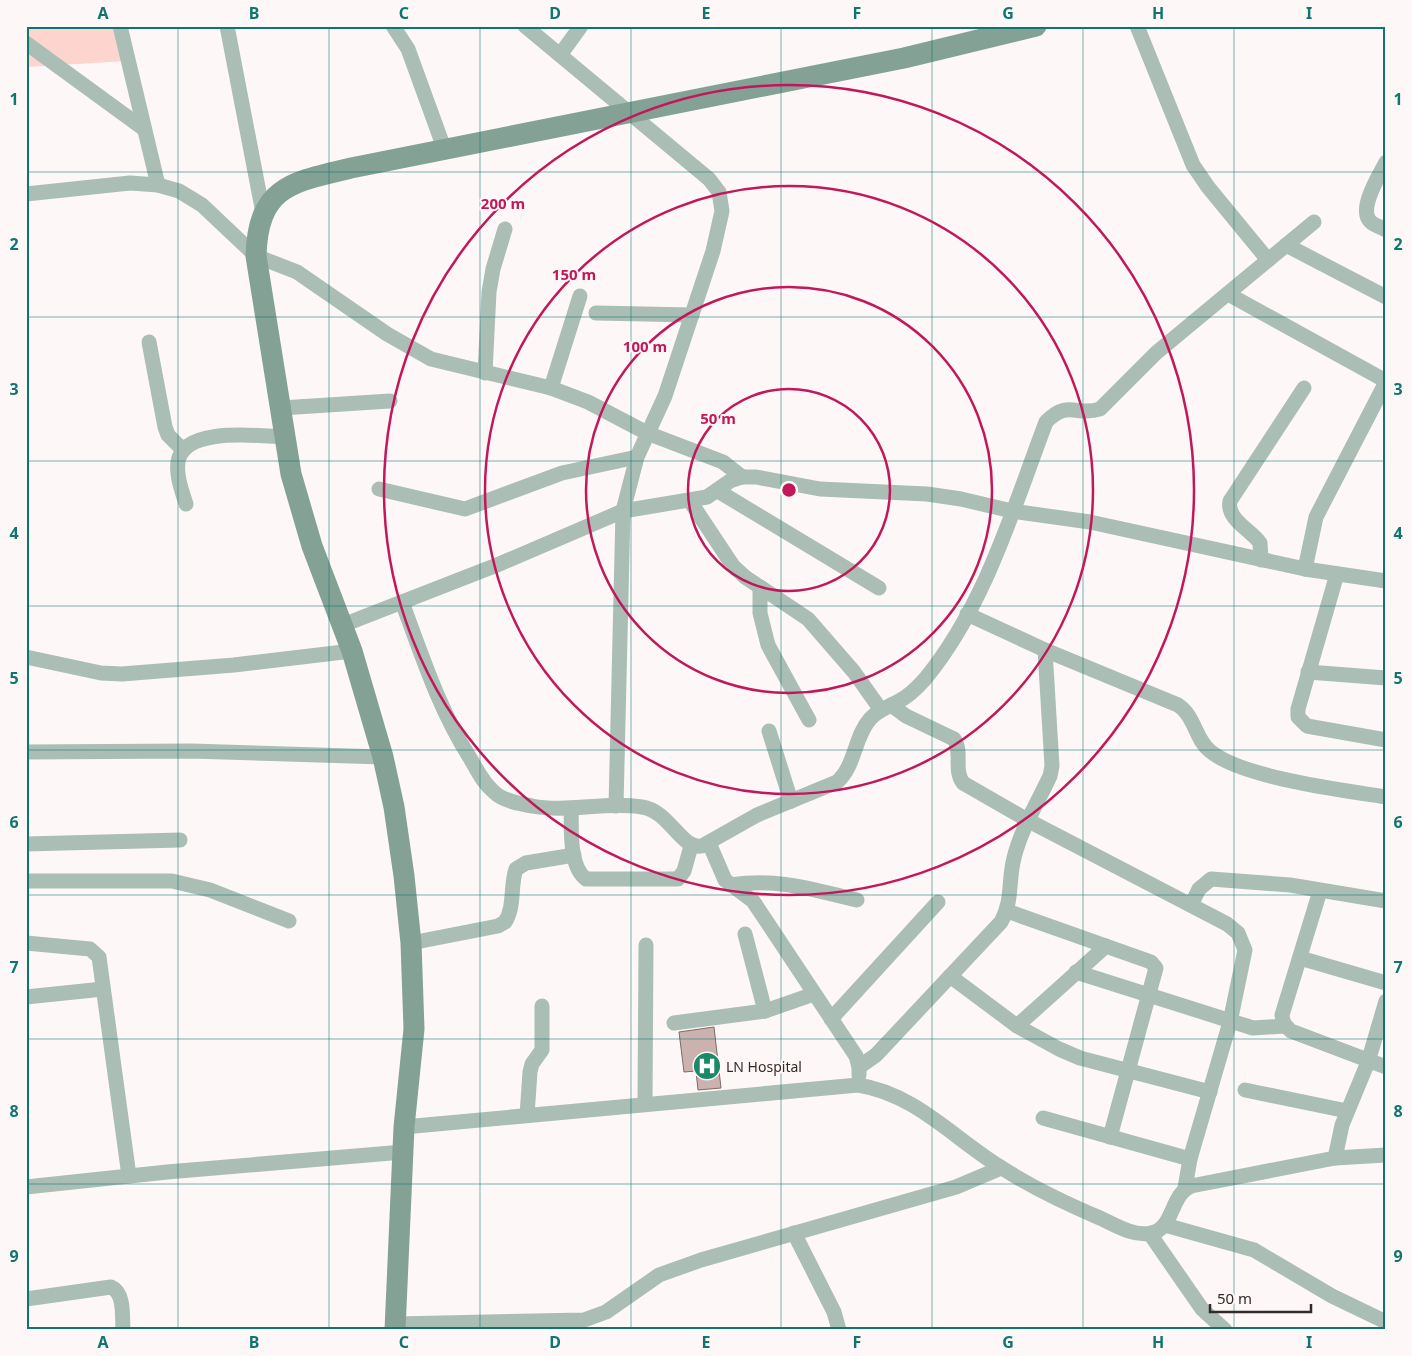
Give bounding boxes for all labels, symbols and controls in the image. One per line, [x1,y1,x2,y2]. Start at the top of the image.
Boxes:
text: A [97,2,109,24]
text: B [249,2,259,24]
text: C [399,2,409,24]
text: D [549,2,561,24]
text: E [702,2,711,24]
text: F [853,2,861,24]
text: G [1002,2,1014,24]
text: H [1152,2,1164,24]
text: I [1306,2,1312,24]
text: 1 [9,88,19,110]
text: 1 [1393,88,1403,110]
text: 200 m [481,193,525,213]
text: 2 [9,233,19,255]
text: 2 [1393,233,1403,255]
text: 150 m [552,264,596,284]
text: 100 m [623,336,667,356]
text: 3 [9,378,19,400]
text: 3 [1393,378,1403,400]
text: 50 m [700,408,736,428]
centre of rings [780,481,798,499]
text: 4 [9,522,19,544]
text: 4 [1393,522,1403,544]
text: 5 [9,667,19,689]
text: 5 [1393,667,1403,689]
text: 6 [9,811,19,833]
text: 6 [1393,811,1403,833]
text: 7 [9,956,19,978]
text: 7 [1393,956,1403,978]
hospital icon: LN Hospital [692,1051,722,1081]
place label: LN Hospital [726,1057,802,1076]
text: 8 [9,1100,19,1122]
text: 8 [1393,1100,1403,1122]
text: 9 [9,1245,19,1267]
text: 9 [1393,1245,1403,1267]
scale bar [1210,1281,1311,1313]
text: 50 m [1217,1288,1252,1308]
text: A [97,1331,109,1353]
text: B [249,1331,259,1353]
text: C [399,1331,409,1353]
text: D [549,1331,561,1353]
text: E [702,1331,711,1353]
text: F [853,1331,861,1353]
text: G [1002,1331,1014,1353]
text: H [1152,1331,1164,1353]
text: I [1306,1331,1312,1353]

